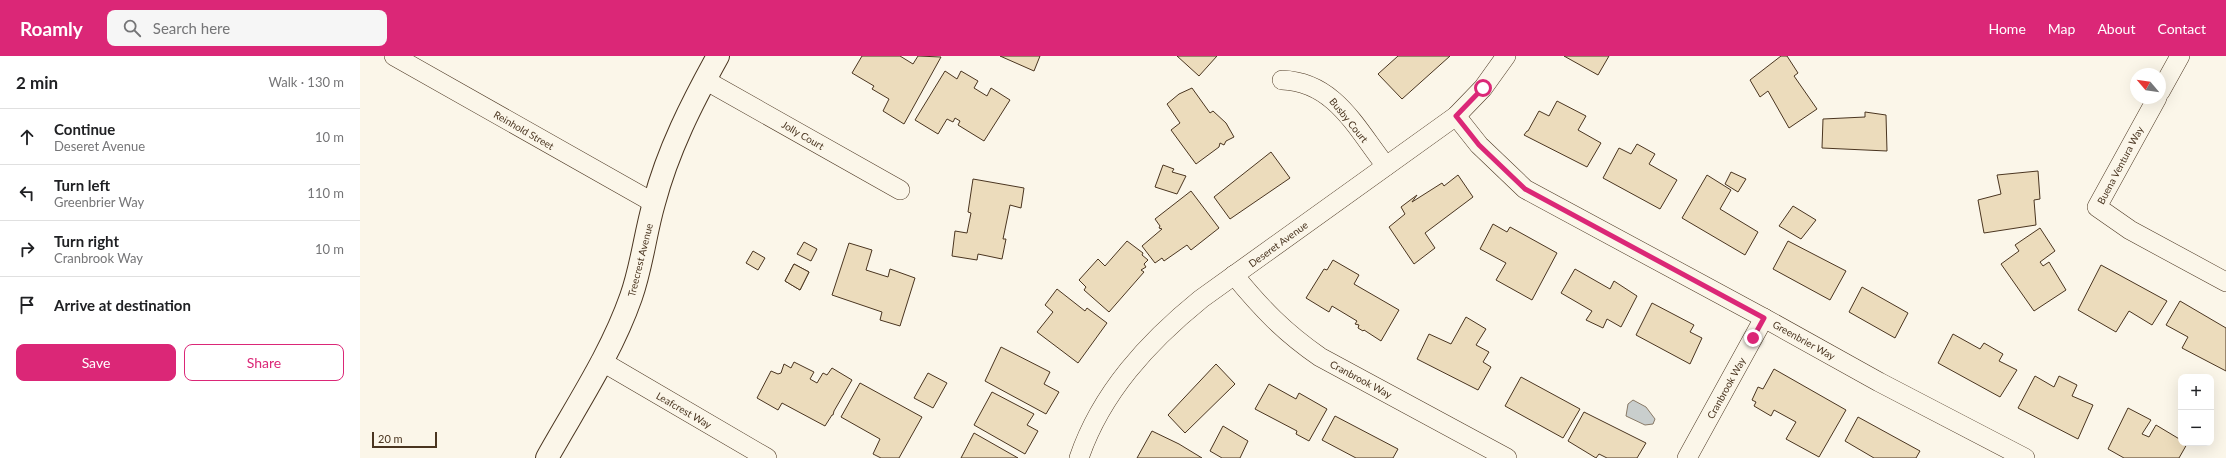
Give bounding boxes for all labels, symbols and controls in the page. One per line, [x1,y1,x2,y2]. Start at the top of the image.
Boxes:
search box [107,10,387,46]
text: Roamly [20,17,83,40]
icon: search [121,17,143,39]
text: Search here [153,19,230,37]
text: Home [1988,20,2026,37]
text: Map [2048,20,2075,37]
text: About [2097,20,2135,37]
text: Contact [2157,20,2206,37]
north arrow [2130,68,2166,104]
text: 2 min [16,72,58,93]
text: Walk · 130 m [268,74,344,90]
route start [1474,79,1492,97]
street label: Busby Court [1327,95,1371,145]
street label: Reinhold Street [492,108,556,152]
street label: Jolly Court [780,118,827,152]
text: Continue [54,120,115,138]
street label: Buena Ventura Way [2094,123,2146,206]
icon: ahead [16,126,38,148]
text: 10 m [315,129,344,145]
text: Deseret Avenue [54,138,145,154]
text: Turn left [54,176,110,194]
icon: left [16,182,38,204]
text: 110 m [307,185,344,201]
text: Greenbrier Way [54,194,144,210]
street label: Deseret Avenue [1246,219,1310,269]
street label: Treecrest Avenue [625,222,655,298]
text: Turn right [54,232,119,250]
icon: right [16,238,38,260]
text: 10 m [315,241,344,257]
text: Cranbrook Way [54,250,143,266]
icon: arrive [16,294,38,316]
text: Arrive at destination [54,296,191,314]
street label: Greenbrier Way [1771,318,1838,362]
route end [1744,329,1762,347]
button: Save [16,344,176,381]
button: Share [184,344,344,381]
street label: Cranbrook Way [1704,354,1748,421]
street label: Cranbrook Way [1328,358,1395,401]
map controls [2178,374,2214,446]
button: + [2178,374,2214,410]
street label: Leafcrest Way [654,389,715,431]
button: − [2178,410,2214,446]
scale bar [372,430,437,449]
text: 20 m [378,432,403,445]

